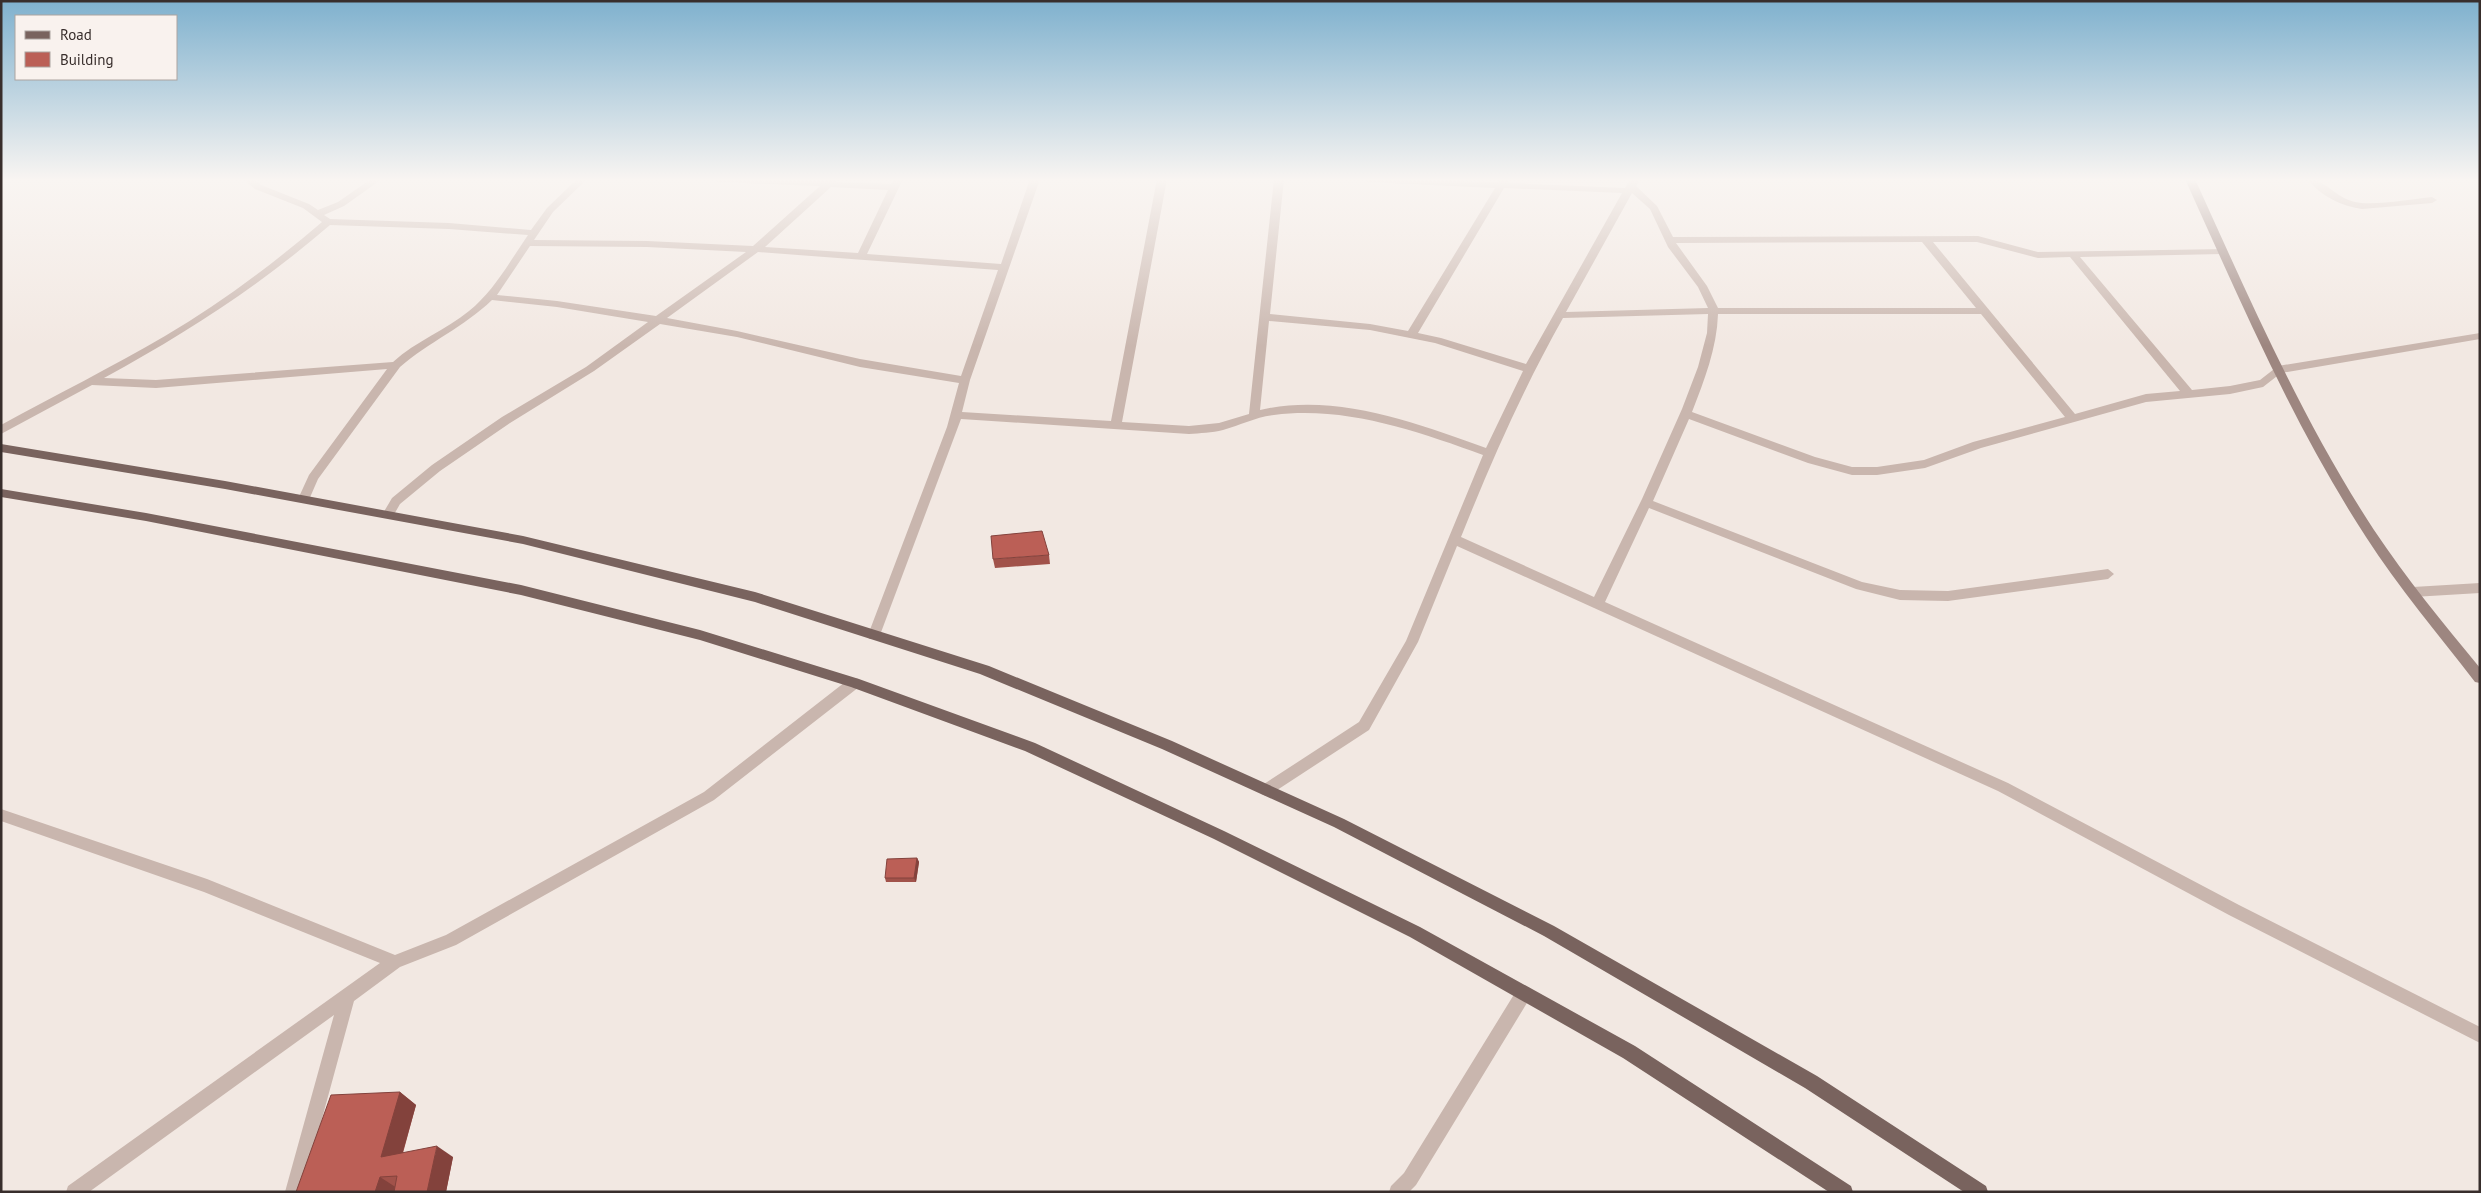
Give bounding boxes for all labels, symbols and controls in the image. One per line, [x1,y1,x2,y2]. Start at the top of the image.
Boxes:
legend [15,15,178,80]
text: Road [60,25,92,44]
text: Building [60,50,114,69]

